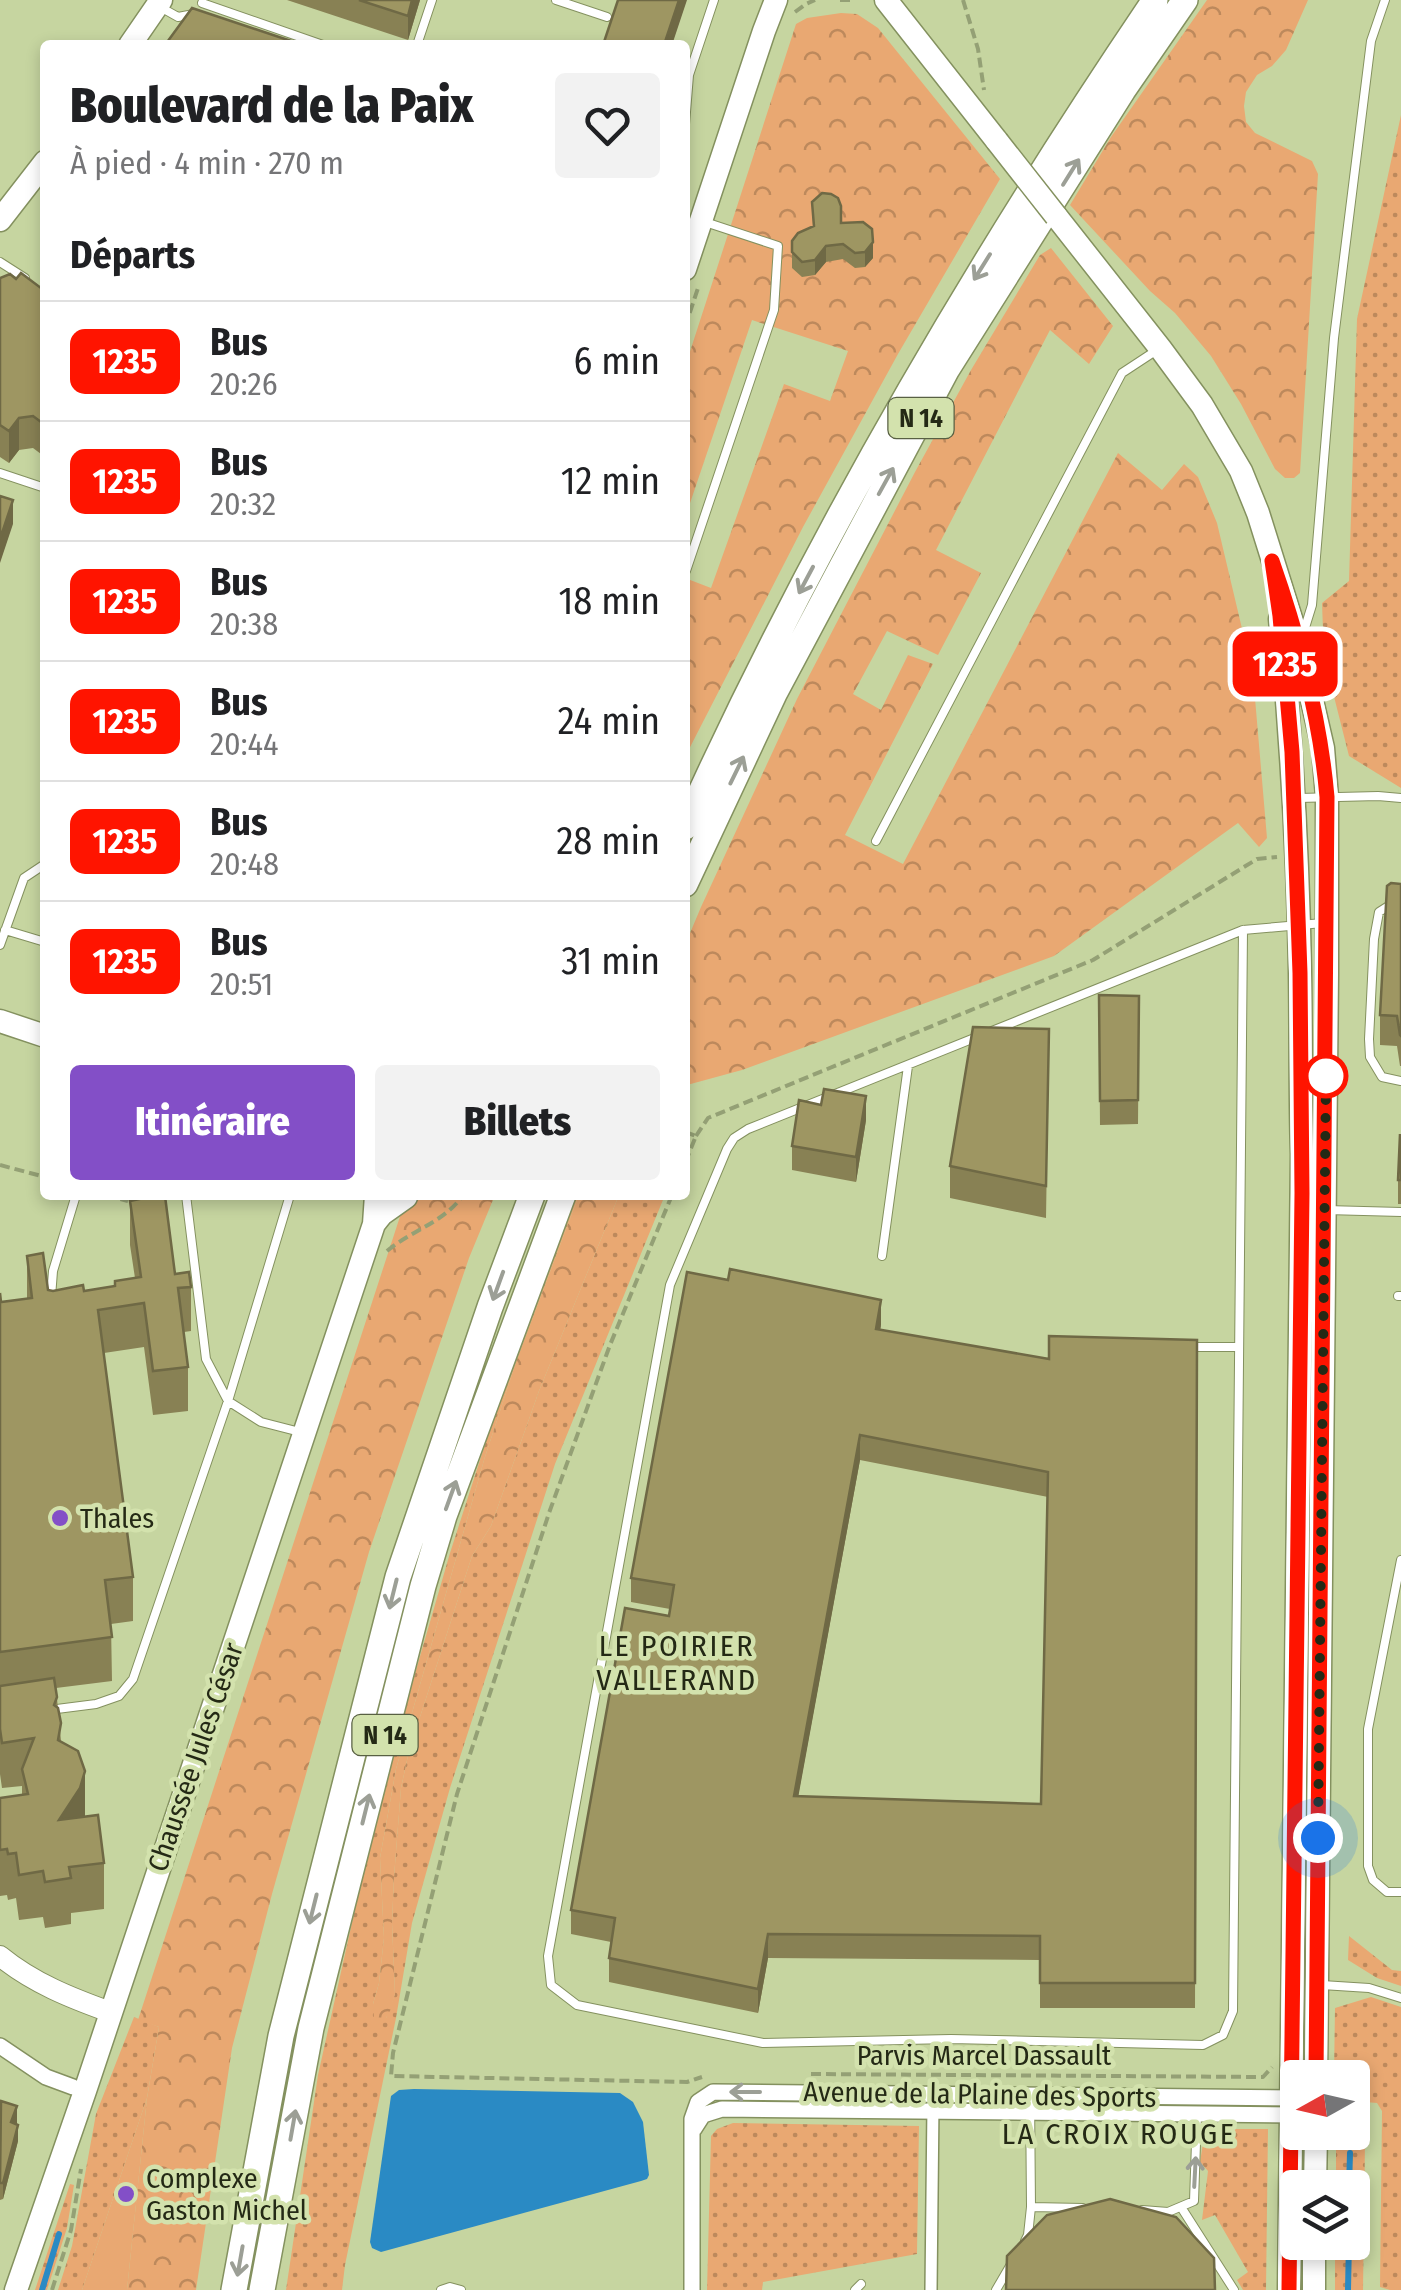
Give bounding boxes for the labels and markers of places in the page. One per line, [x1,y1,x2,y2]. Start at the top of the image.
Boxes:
unlabelled marker [1305,1055,1347,1097]
place label: Thales [80,1502,154,1535]
marker: Thales [49,1507,71,1529]
place label: Complexe Gaston Michel [146,2162,307,2227]
marker: Complexe Gaston Michel [115,2183,137,2205]

